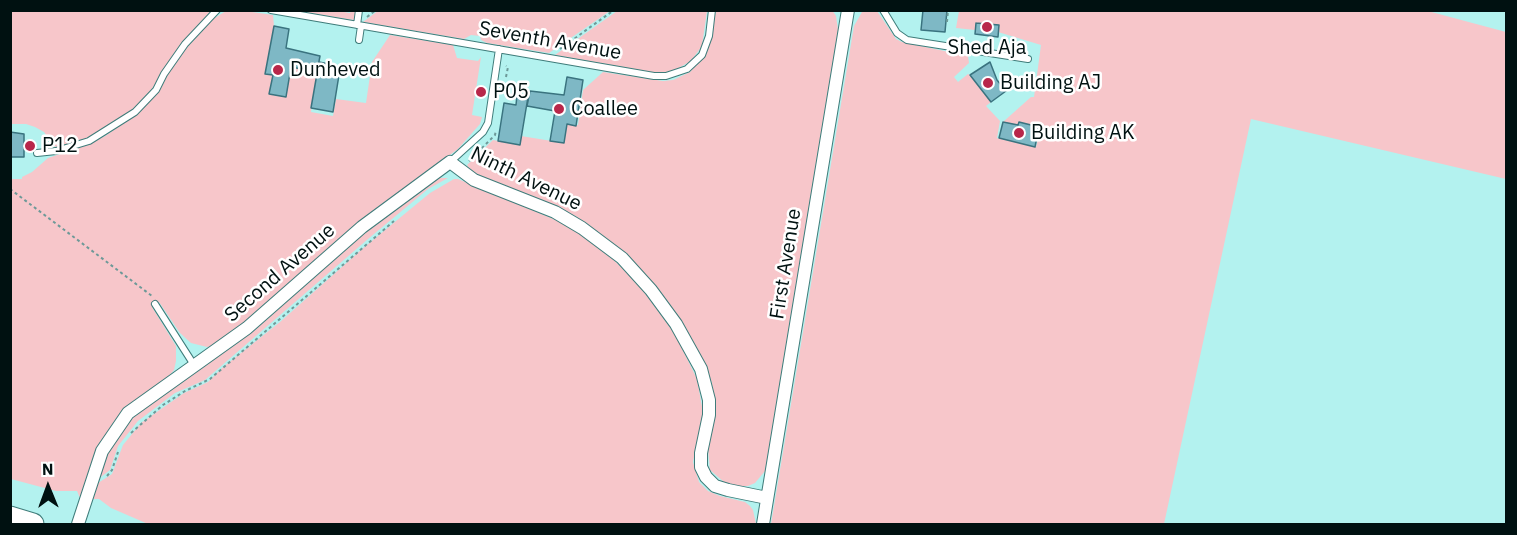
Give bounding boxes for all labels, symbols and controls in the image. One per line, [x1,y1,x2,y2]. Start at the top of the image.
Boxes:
street label: Seventh Avenue [477,17,623,65]
marker: Shed Aja [980,20,994,34]
place label: Shed Aja [948,36,1026,60]
place label: Dunheved [290,58,381,82]
marker: Dunheved [271,63,285,77]
place label: Building AJ [1000,71,1101,95]
marker: Building AJ [981,76,995,90]
place label: P05 [493,80,529,104]
marker: P05 [474,85,488,99]
place label: Coallee [571,97,638,121]
marker: Coallee [552,102,566,116]
place label: Building AK [1031,121,1135,145]
marker: Building AK [1012,126,1026,140]
place label: P12 [42,134,78,158]
marker: P12 [23,139,37,153]
street label: Ninth Avenue [467,142,585,216]
street label: First Avenue [765,207,807,321]
street label: Second Avenue [220,219,340,327]
north arrow [18,457,78,517]
text: N [42,459,54,479]

